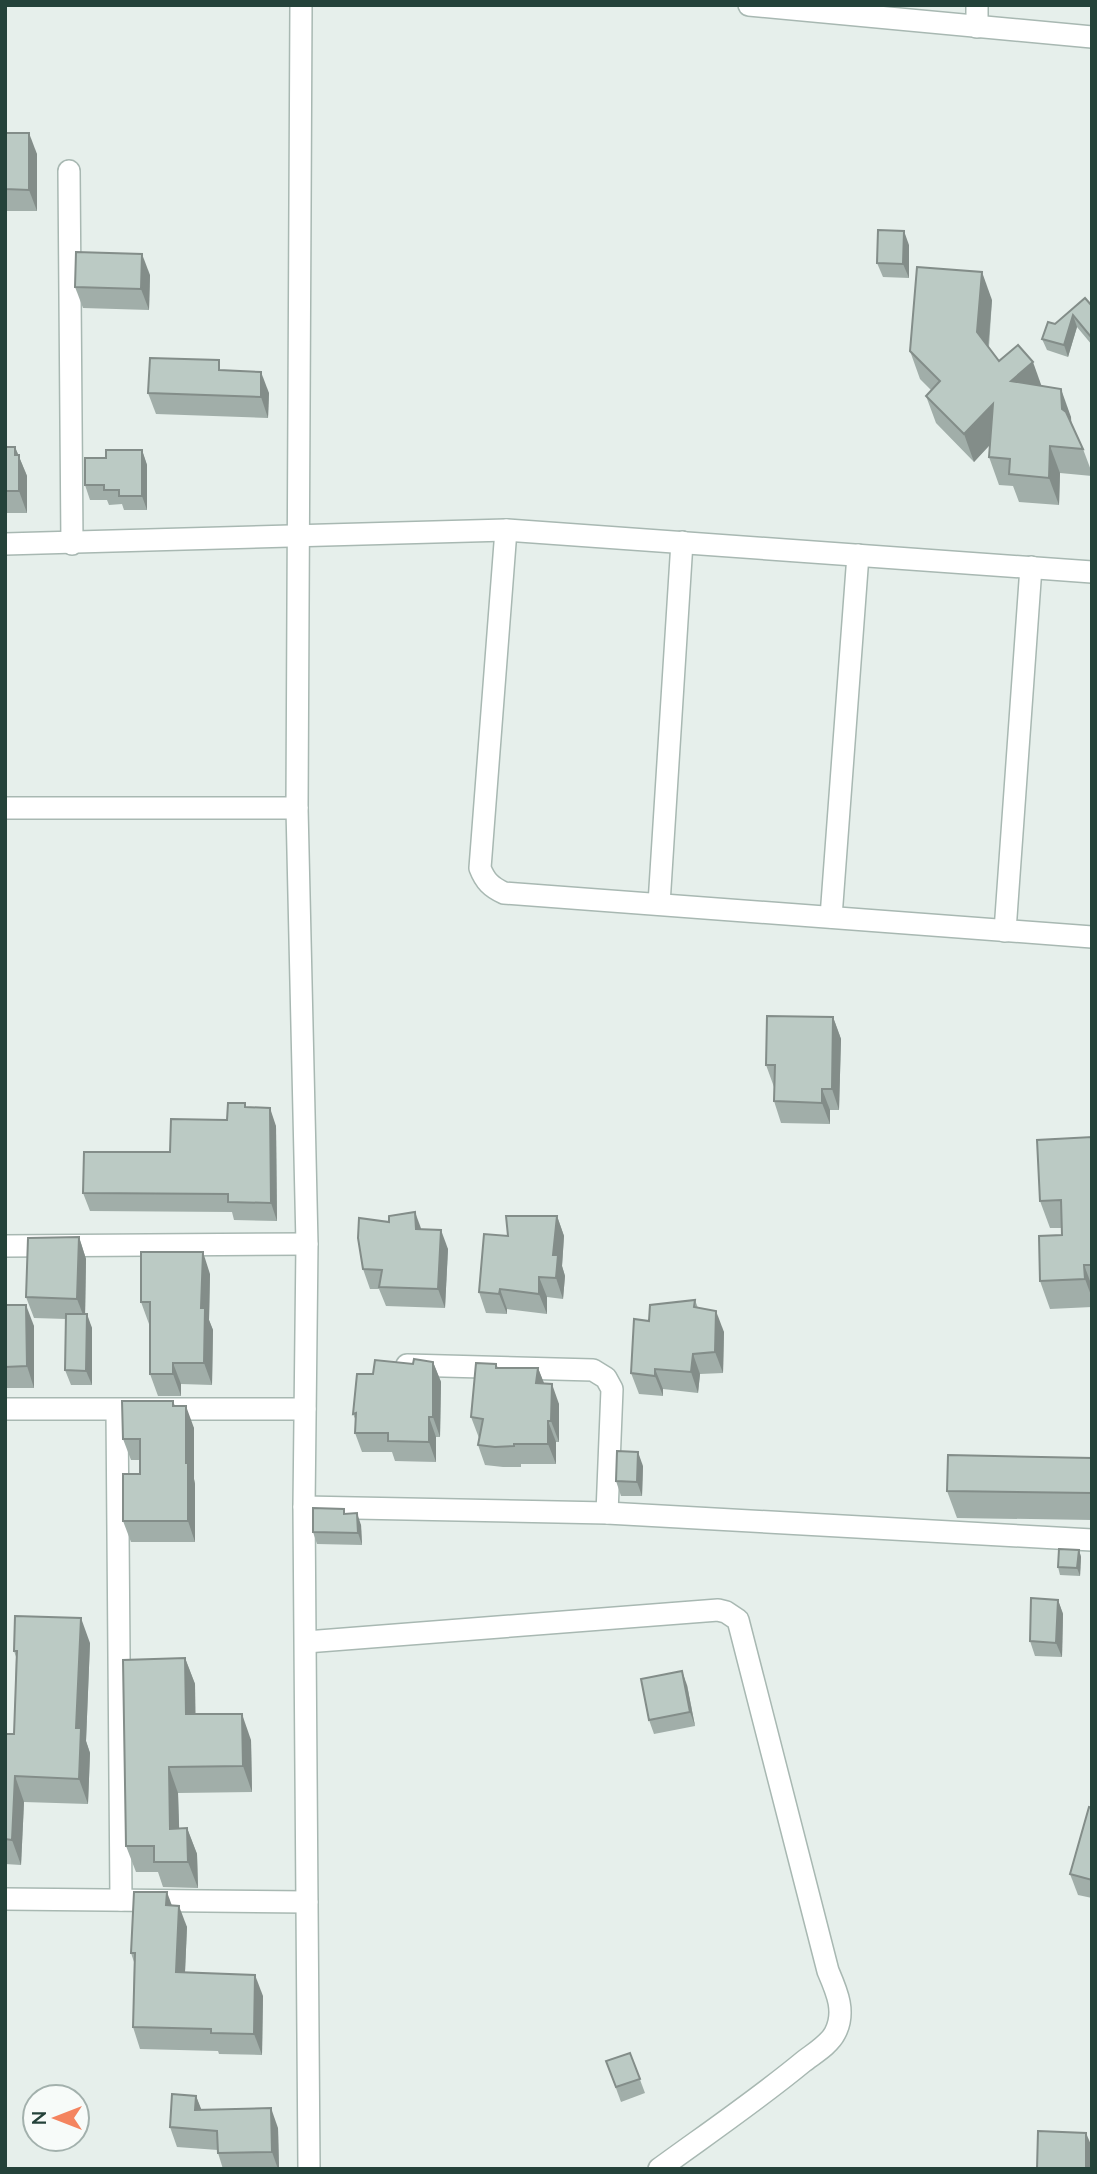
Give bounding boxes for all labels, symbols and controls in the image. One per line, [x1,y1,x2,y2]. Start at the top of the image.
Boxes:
north arrow [21,2083,91,2153]
text: N [27,2111,50,2125]

